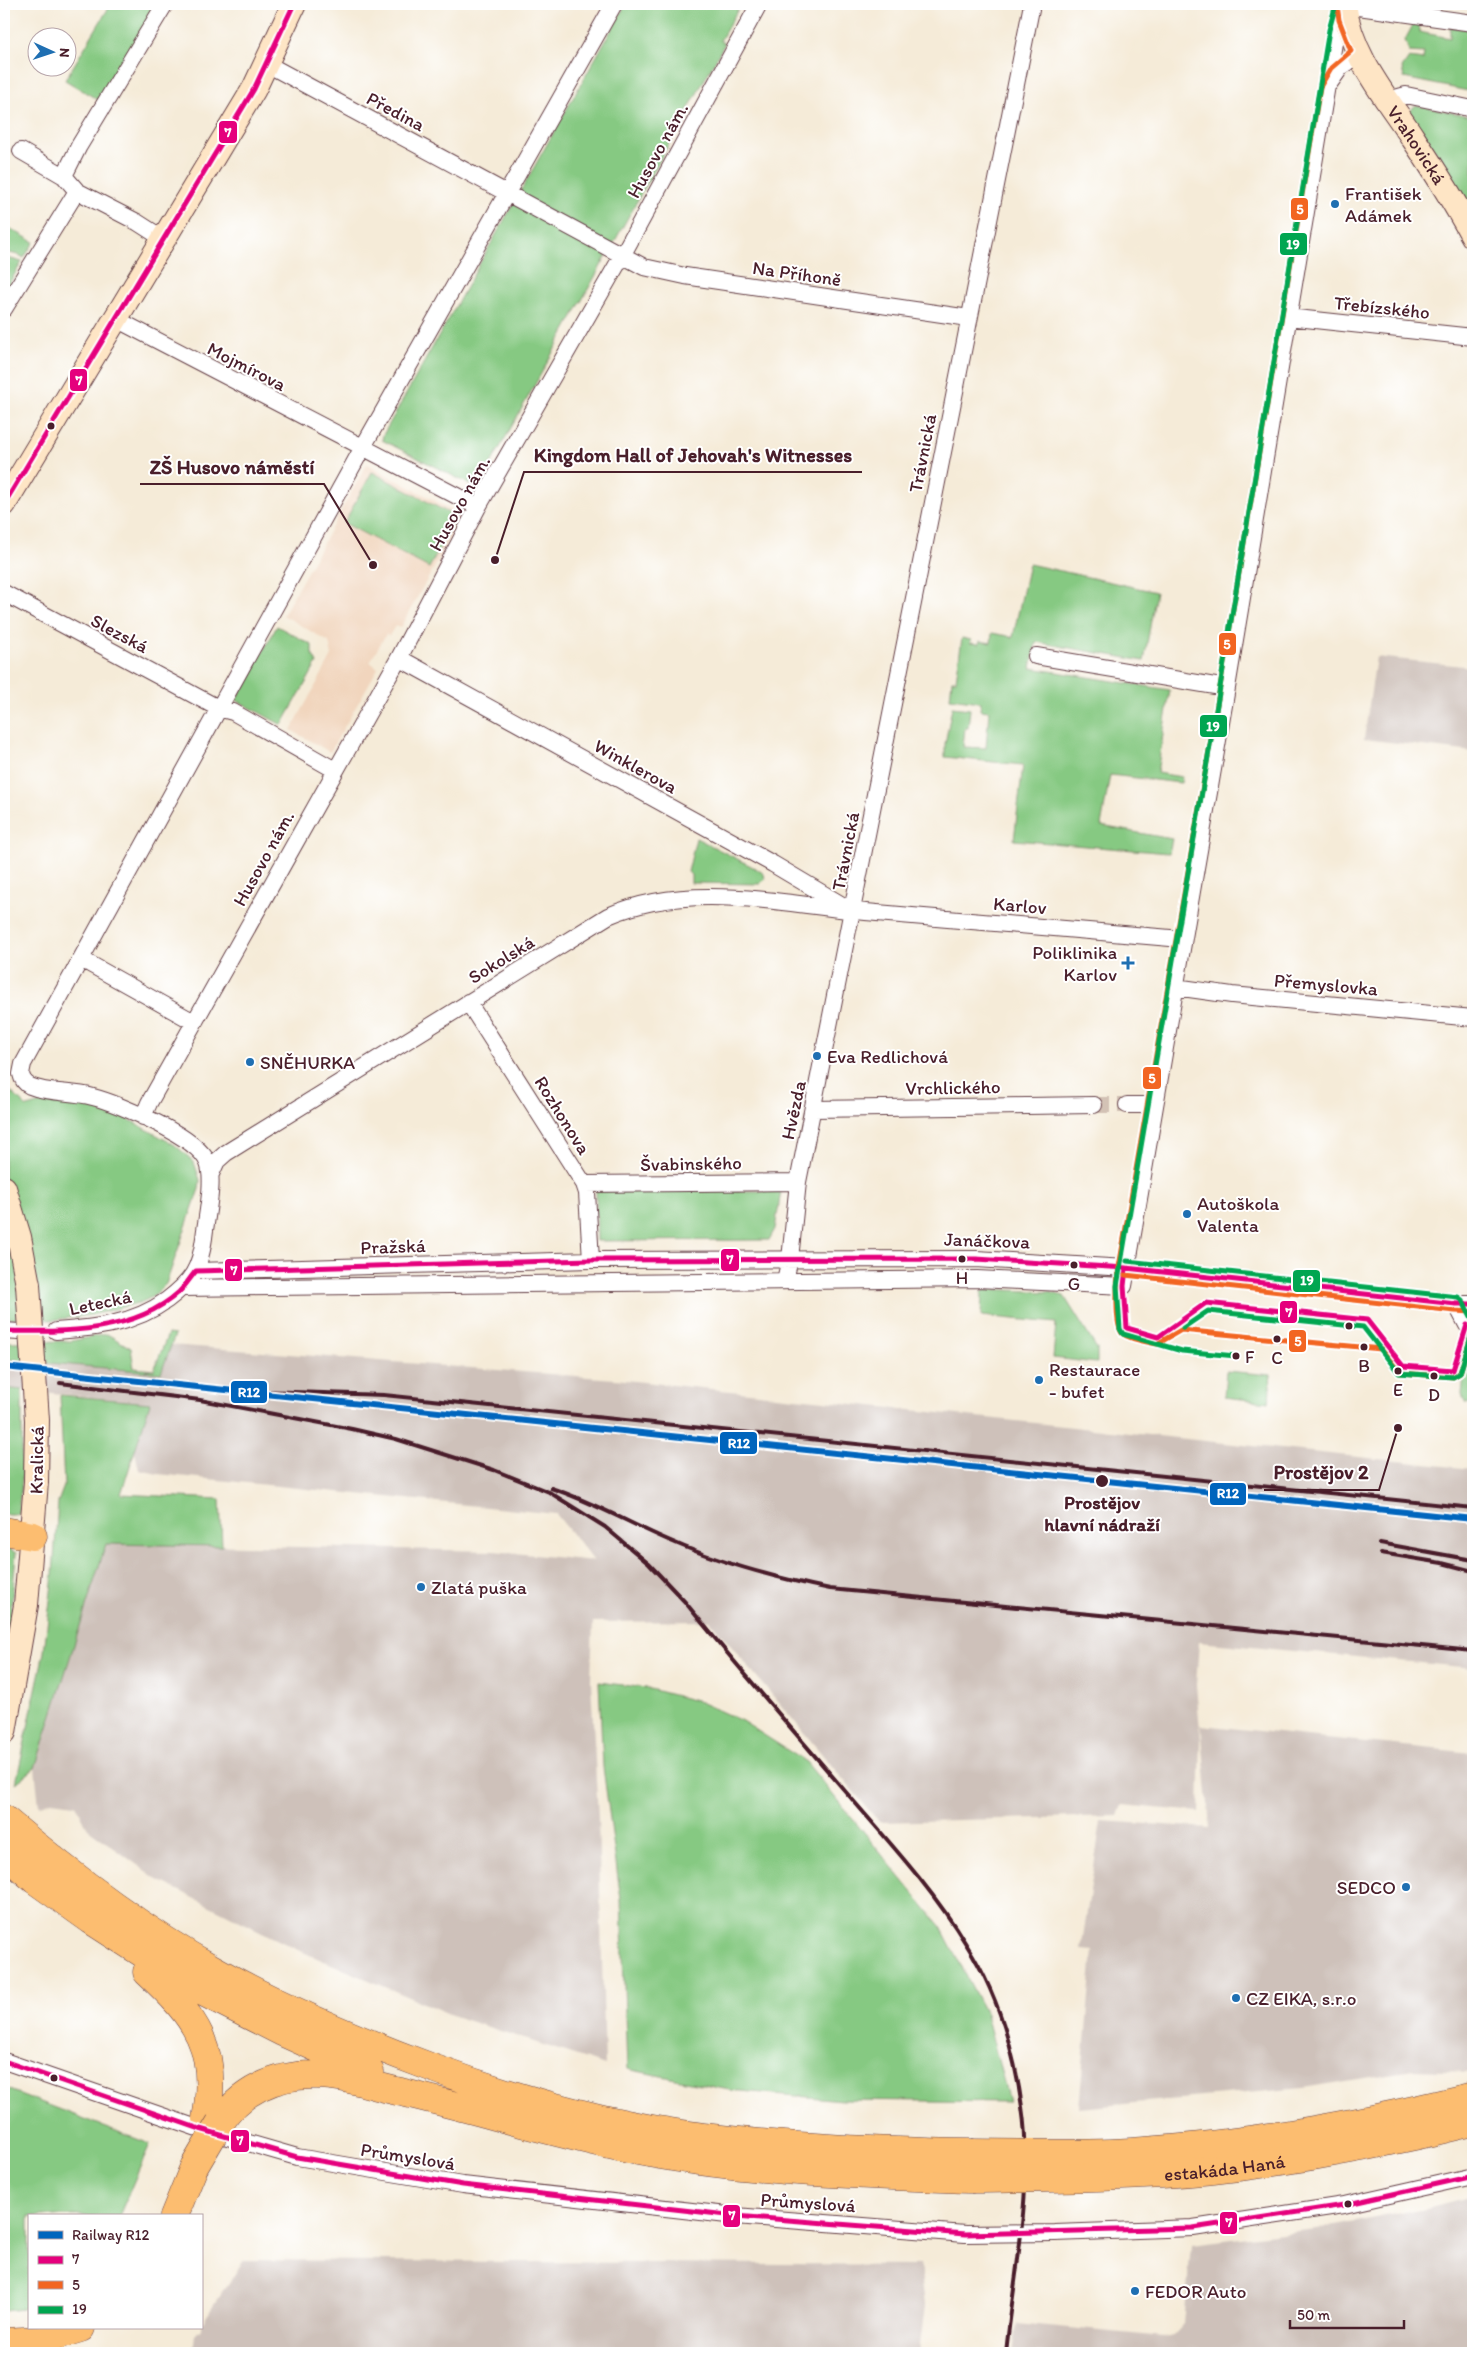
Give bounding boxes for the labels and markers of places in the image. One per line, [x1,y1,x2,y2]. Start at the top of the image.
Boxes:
place label: František Adámek [1345,182,1422,227]
marker: František Adámek [1329,198,1341,210]
unlabelled marker [46,421,56,431]
callout: Kingdom Hall of Jehovah's Witnesses [524,437,862,472]
callout: ZŠ Husovo náměstí [140,449,324,484]
place label: Poliklinika Karlov [1032,941,1117,986]
marker: Poliklinika Karlov [1121,956,1135,970]
place label: Eva Redlichová [827,1045,948,1068]
marker: Eva Redlichová [811,1050,823,1062]
place label: SNĚHURKA [260,1051,355,1074]
marker: SNĚHURKA [244,1056,256,1068]
place label: Autoškola Valenta [1197,1192,1279,1237]
marker: Autoškola Valenta [1181,1208,1193,1220]
marker: H [957,1254,967,1264]
marker: G [1069,1260,1079,1270]
place label: H [956,1267,968,1289]
place label: G [1068,1273,1080,1295]
unlabelled marker [1344,1321,1354,1331]
marker: C [1272,1334,1282,1344]
marker: B [1359,1342,1369,1352]
place label: F [1245,1346,1255,1368]
place label: C [1271,1347,1283,1369]
marker: F [1231,1351,1241,1361]
place label: B [1358,1355,1370,1377]
place label: Restaurace - bufet [1049,1358,1140,1403]
marker: E [1393,1366,1403,1376]
marker: D [1429,1371,1439,1381]
marker: Restaurace - bufet [1033,1374,1045,1386]
place label: E [1393,1379,1403,1401]
place label: D [1428,1384,1440,1406]
callout: Prostějov 2 [1264,1455,1379,1490]
marker: Prostějov hlavní nádraží [1094,1473,1110,1489]
place label: Prostějov hlavní nádraží [1044,1491,1160,1536]
place label: Zlatá puška [431,1576,527,1599]
marker: Zlatá puška [415,1581,427,1593]
place label: SEDCO [1337,1876,1396,1899]
marker: SEDCO [1400,1881,1412,1893]
place label: CZ EIKA, s.r.o [1246,1987,1357,2010]
marker: CZ EIKA, s.r.o [1230,1992,1242,2004]
unlabelled marker [49,2073,59,2083]
unlabelled marker [1343,2199,1353,2209]
place label: FEDOR Auto [1145,2280,1246,2303]
marker: FEDOR Auto [1129,2285,1141,2297]

